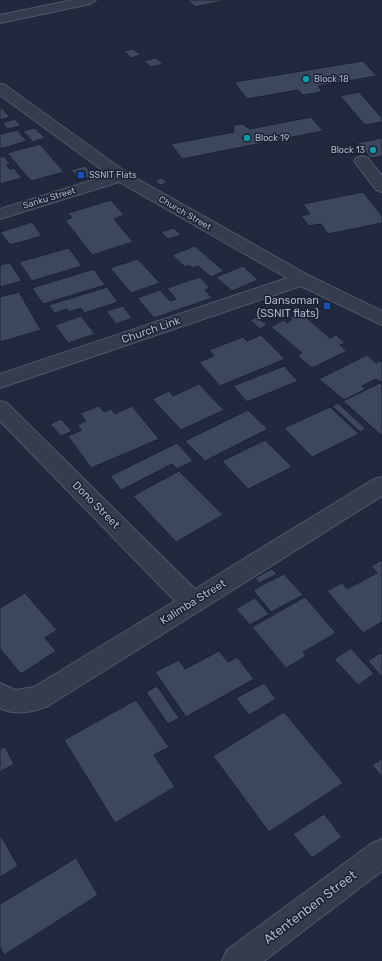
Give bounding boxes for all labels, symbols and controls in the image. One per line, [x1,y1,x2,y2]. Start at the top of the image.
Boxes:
marker: Block 18 [301,74,311,84]
place label: Block 18 [314,74,349,84]
marker: Block 19 [242,133,252,143]
place label: Block 19 [255,133,289,143]
place label: Block 13 [331,145,365,155]
marker: Block 13 [368,145,378,155]
marker: SSNIT Flats [76,170,86,180]
place label: SSNIT Flats [89,170,137,180]
street label: Sanku Street [22,185,77,211]
street label: Church Street [157,194,213,232]
place label: Dansoman (SSNIT flats) [257,294,319,320]
marker: Dansoman (SSNIT flats) [322,301,332,311]
street label: Church Link [120,314,182,346]
street label: Dono Street [70,479,123,532]
street label: Kalimba Street [158,576,229,627]
street label: Atentenben Street [261,867,359,947]

